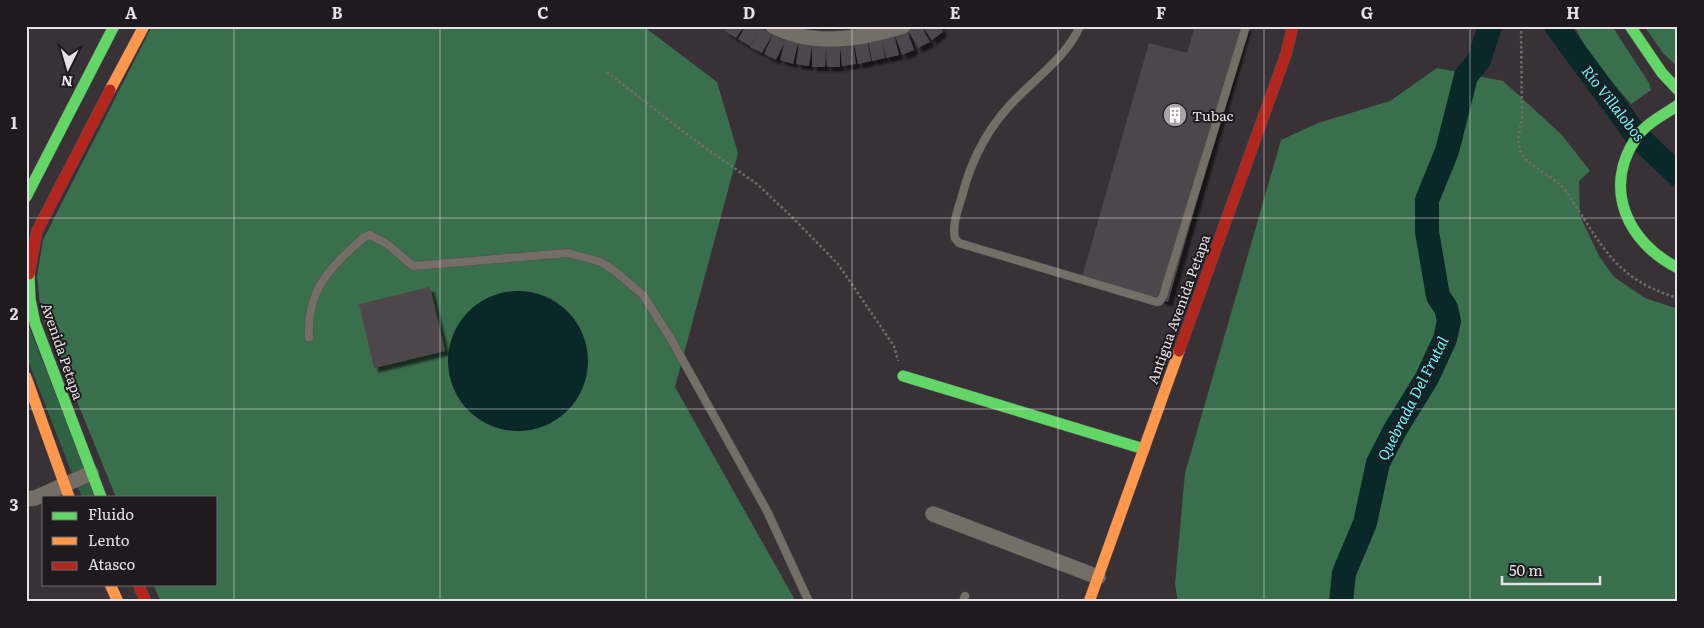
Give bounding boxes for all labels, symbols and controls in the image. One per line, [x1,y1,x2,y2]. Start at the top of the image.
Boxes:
text: A [125,0,137,24]
text: B [331,0,343,24]
text: C [537,0,549,24]
text: D [743,0,755,24]
text: E [950,0,961,24]
text: F [1156,0,1166,24]
text: G [1361,0,1373,24]
text: H [1566,0,1580,24]
north arrow [42,42,92,92]
water label: Río Villalobos [1577,60,1651,146]
text: N [60,71,74,92]
building icon: Tubac [1162,102,1188,128]
place label: Tubac [1192,105,1234,125]
text: 1 [11,110,18,134]
street label: Antigua Avenida Petapa [1142,231,1215,387]
street label: Avenida Petapa [37,300,89,403]
text: 2 [10,301,19,325]
water label: Quebrada Del Frutal [1371,331,1454,464]
text: 3 [10,492,19,516]
legend [42,496,218,586]
text: Fluido [88,502,134,525]
text: Lento [88,528,130,551]
text: Atasco [88,552,135,575]
scale bar [1502,553,1599,585]
text: 50 m [1509,558,1543,581]

